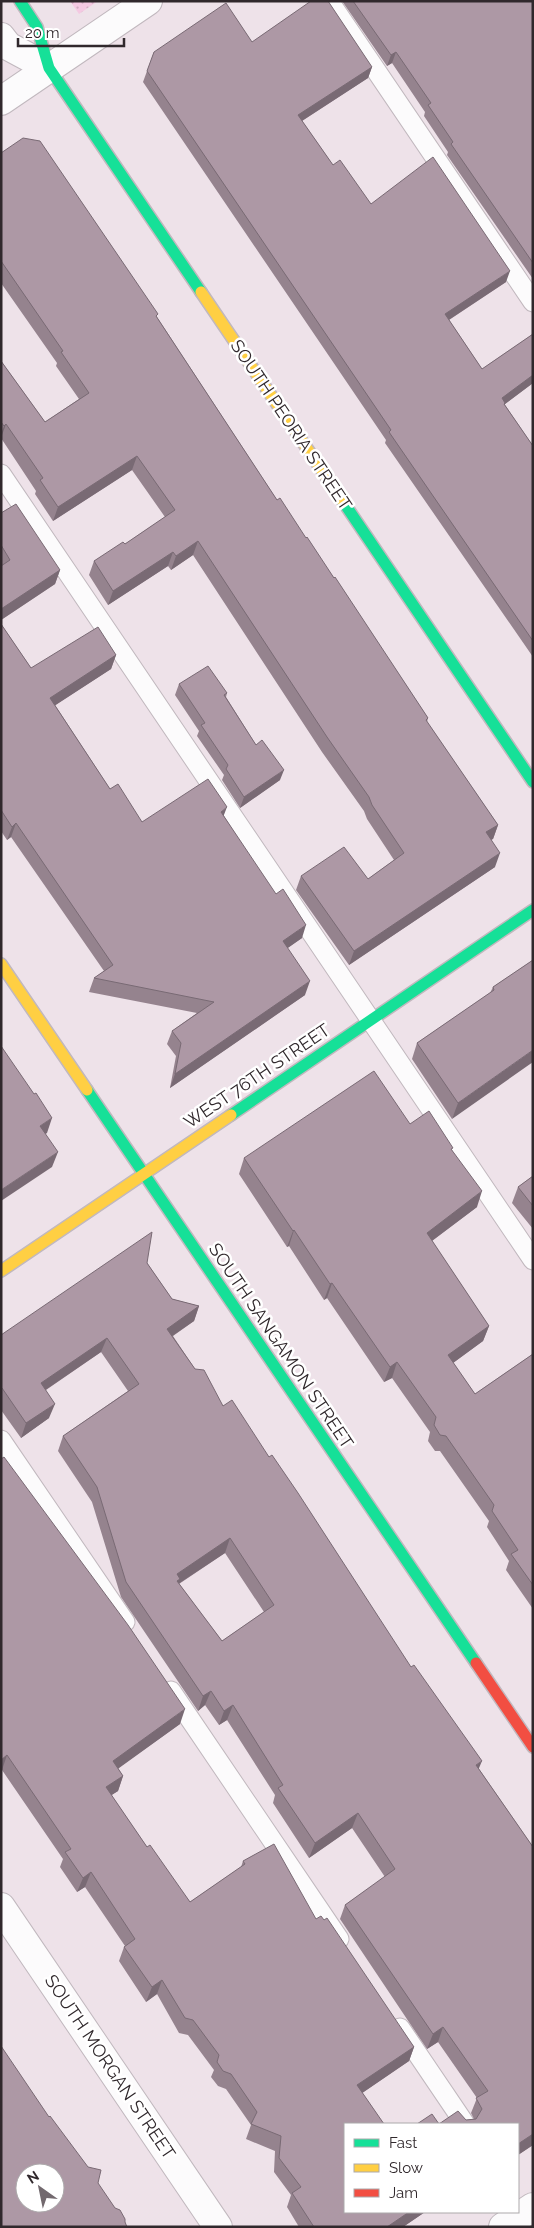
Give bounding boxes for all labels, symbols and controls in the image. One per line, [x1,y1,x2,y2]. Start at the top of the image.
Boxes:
scale bar [18,15,124,47]
text: 20 m [25,24,60,42]
street label: SOUTH PEORIA STREET [226,335,356,514]
street label: WEST 76TH STREET [180,1019,334,1132]
street label: SOUTH SANGAMON STREET [205,1239,358,1452]
street label: SOUTH MORGAN STREET [41,1970,180,2163]
legend [344,2123,519,2213]
text: Fast [389,2134,417,2152]
text: Slow [389,2159,423,2177]
north arrow [15,2163,65,2213]
text: N [24,2167,42,2187]
text: Jam [389,2184,418,2202]

